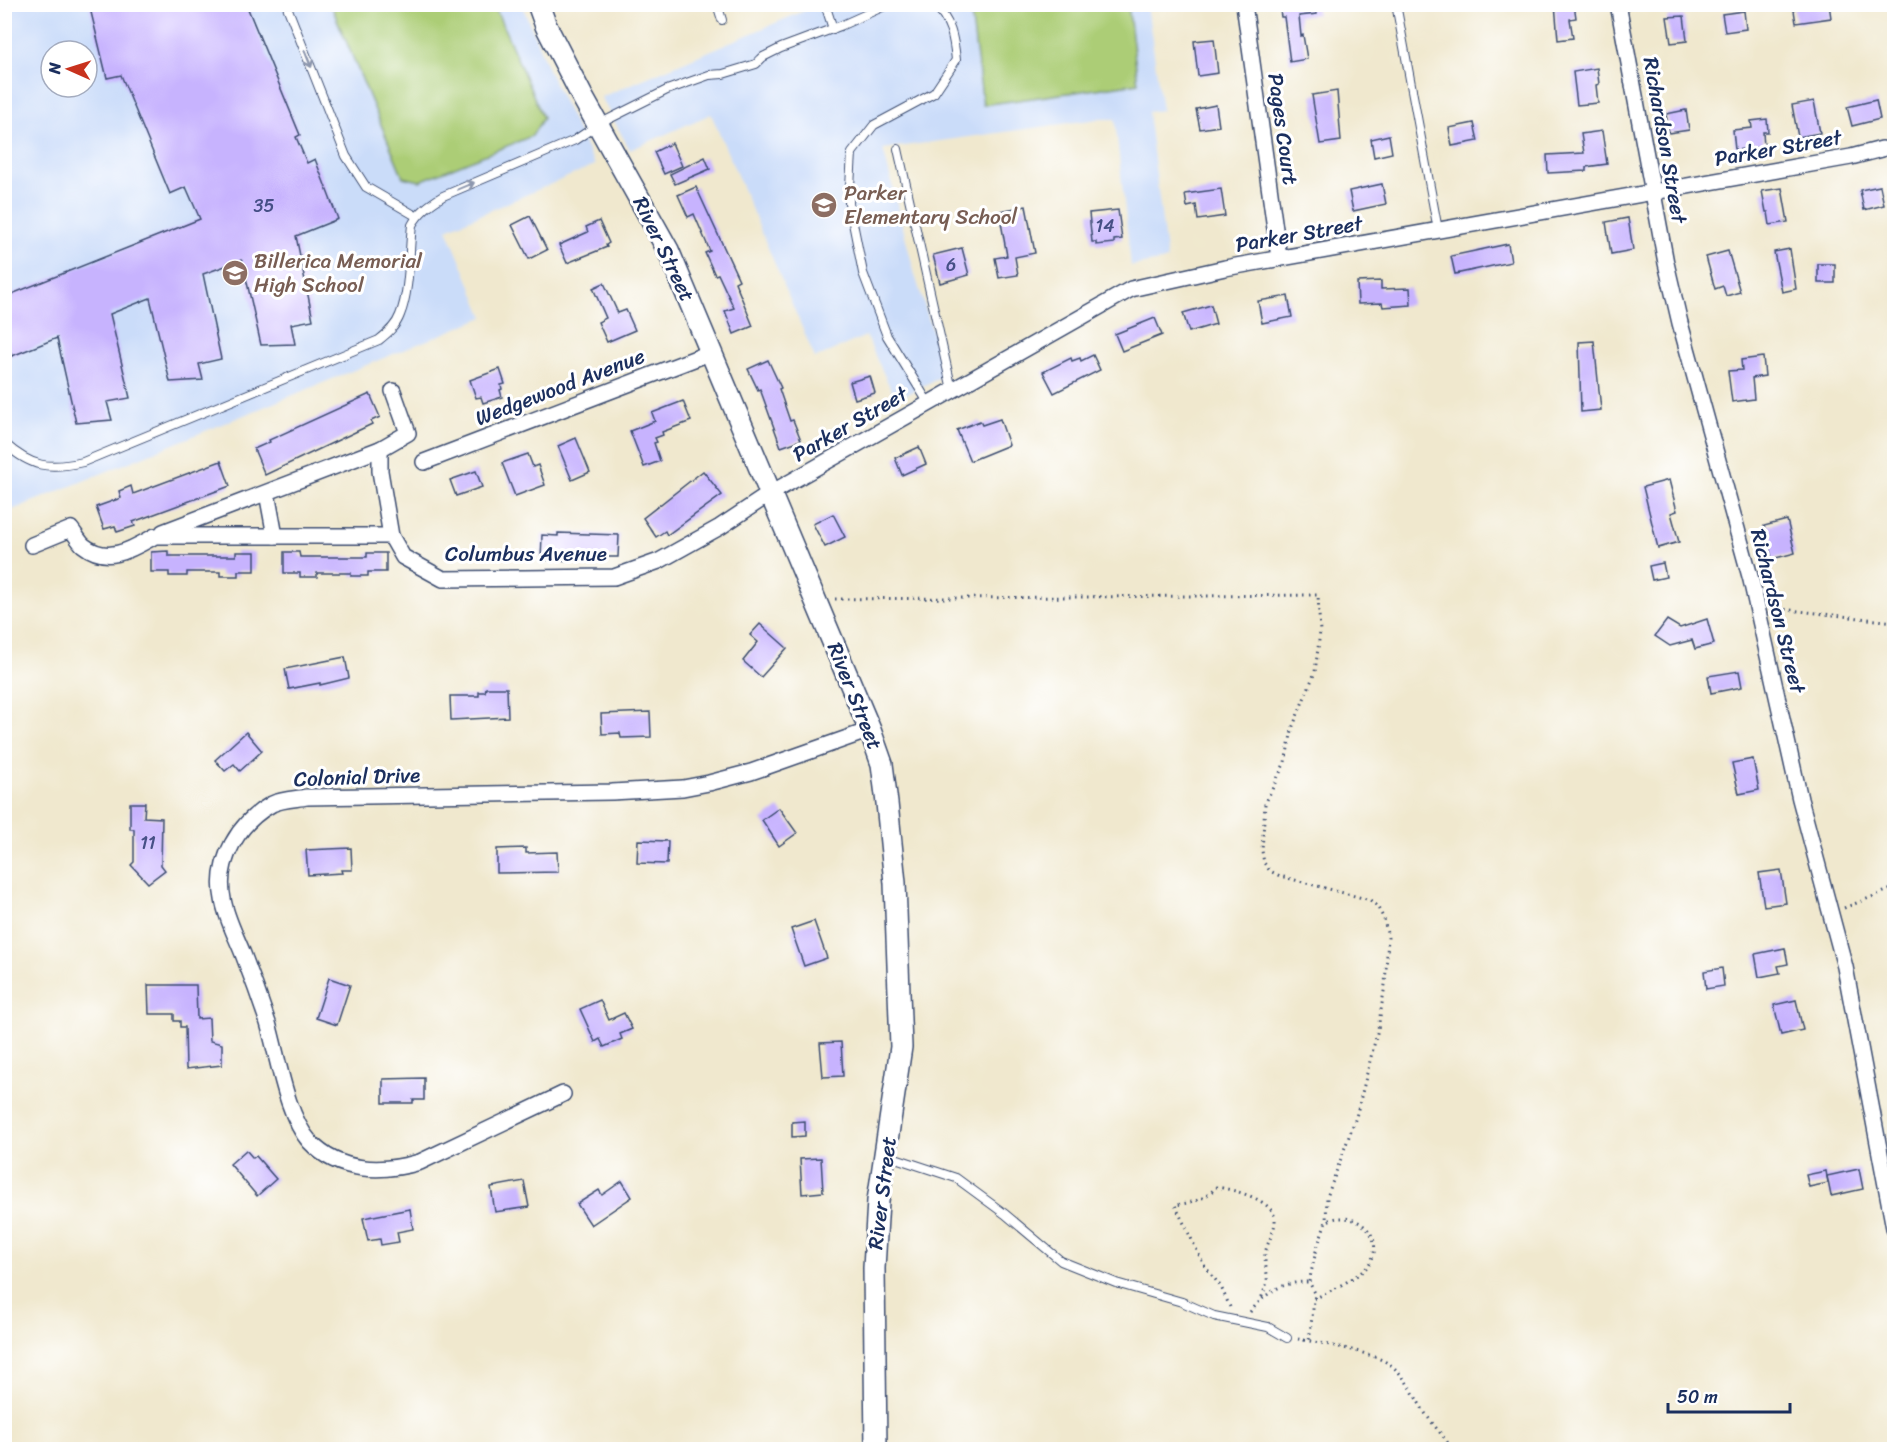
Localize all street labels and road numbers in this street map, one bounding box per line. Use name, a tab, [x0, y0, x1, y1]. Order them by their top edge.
street label: Richardson Street	[1632, 54, 1699, 228]
street label: Pages Court	[1256, 71, 1310, 187]
street label: Parker Street	[1712, 118, 1846, 178]
street label: River Street	[622, 190, 706, 308]
street label: Parker Street	[1233, 204, 1367, 264]
street label: Wedgewood Avenue	[469, 337, 651, 437]
street label: Parker Street	[785, 375, 916, 473]
street label: Richardson Street	[1739, 525, 1817, 699]
street label: Columbus Avenue	[445, 535, 607, 573]
street label: River Street	[816, 636, 894, 756]
street label: Colonial Drive	[293, 756, 421, 798]
street label: River Street	[856, 1134, 908, 1252]

